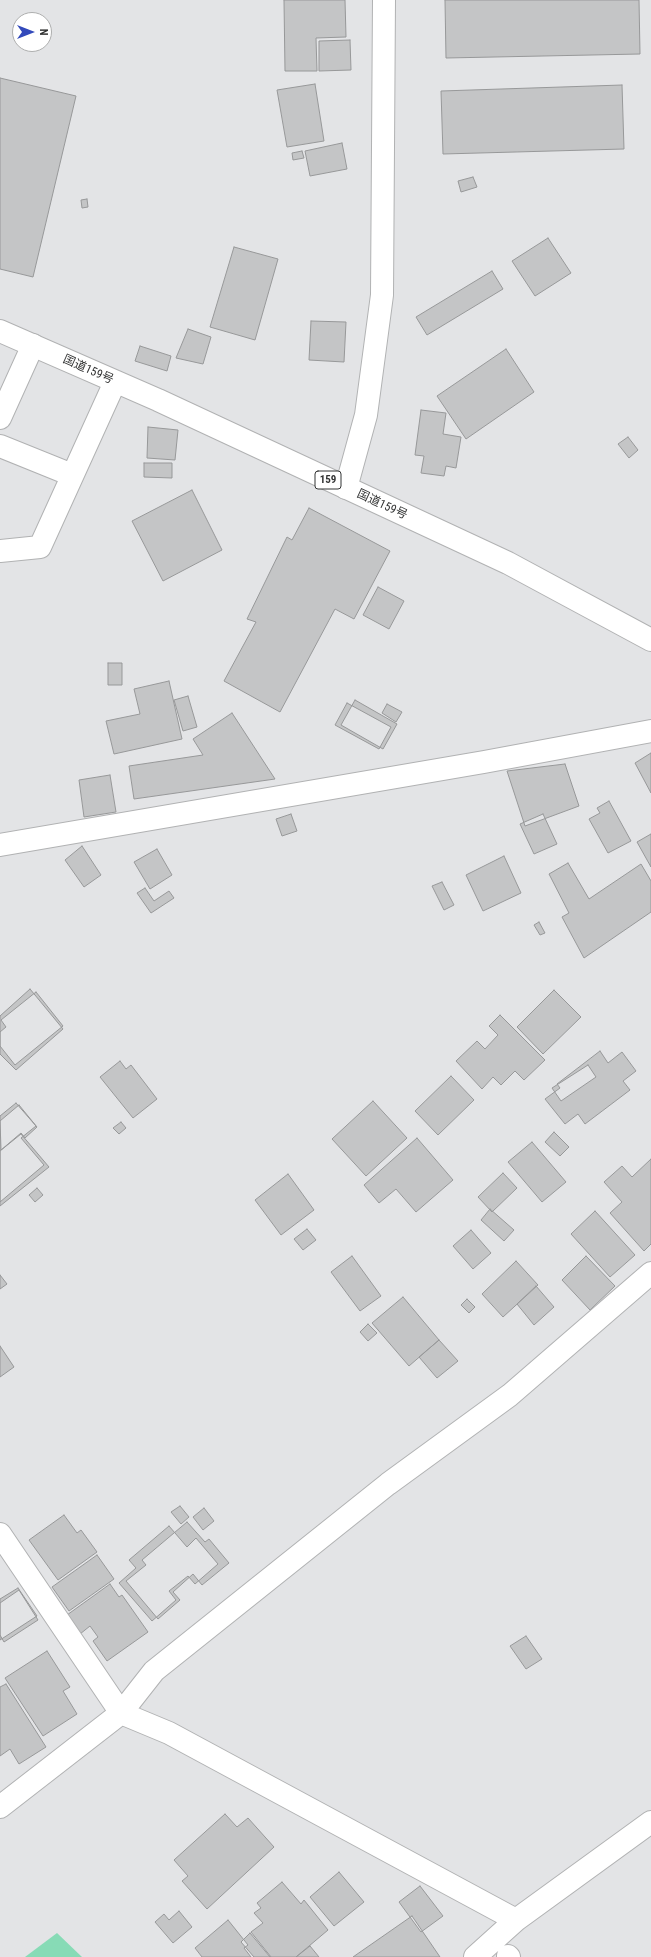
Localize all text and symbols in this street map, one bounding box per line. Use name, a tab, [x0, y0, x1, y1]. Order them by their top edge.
north arrow	[12, 12, 52, 52]
text: N	[37, 29, 50, 35]
street label: 国道159号	[61, 352, 115, 388]
road number: 159	[315, 471, 341, 489]
street label: 国道159号	[355, 487, 409, 523]

